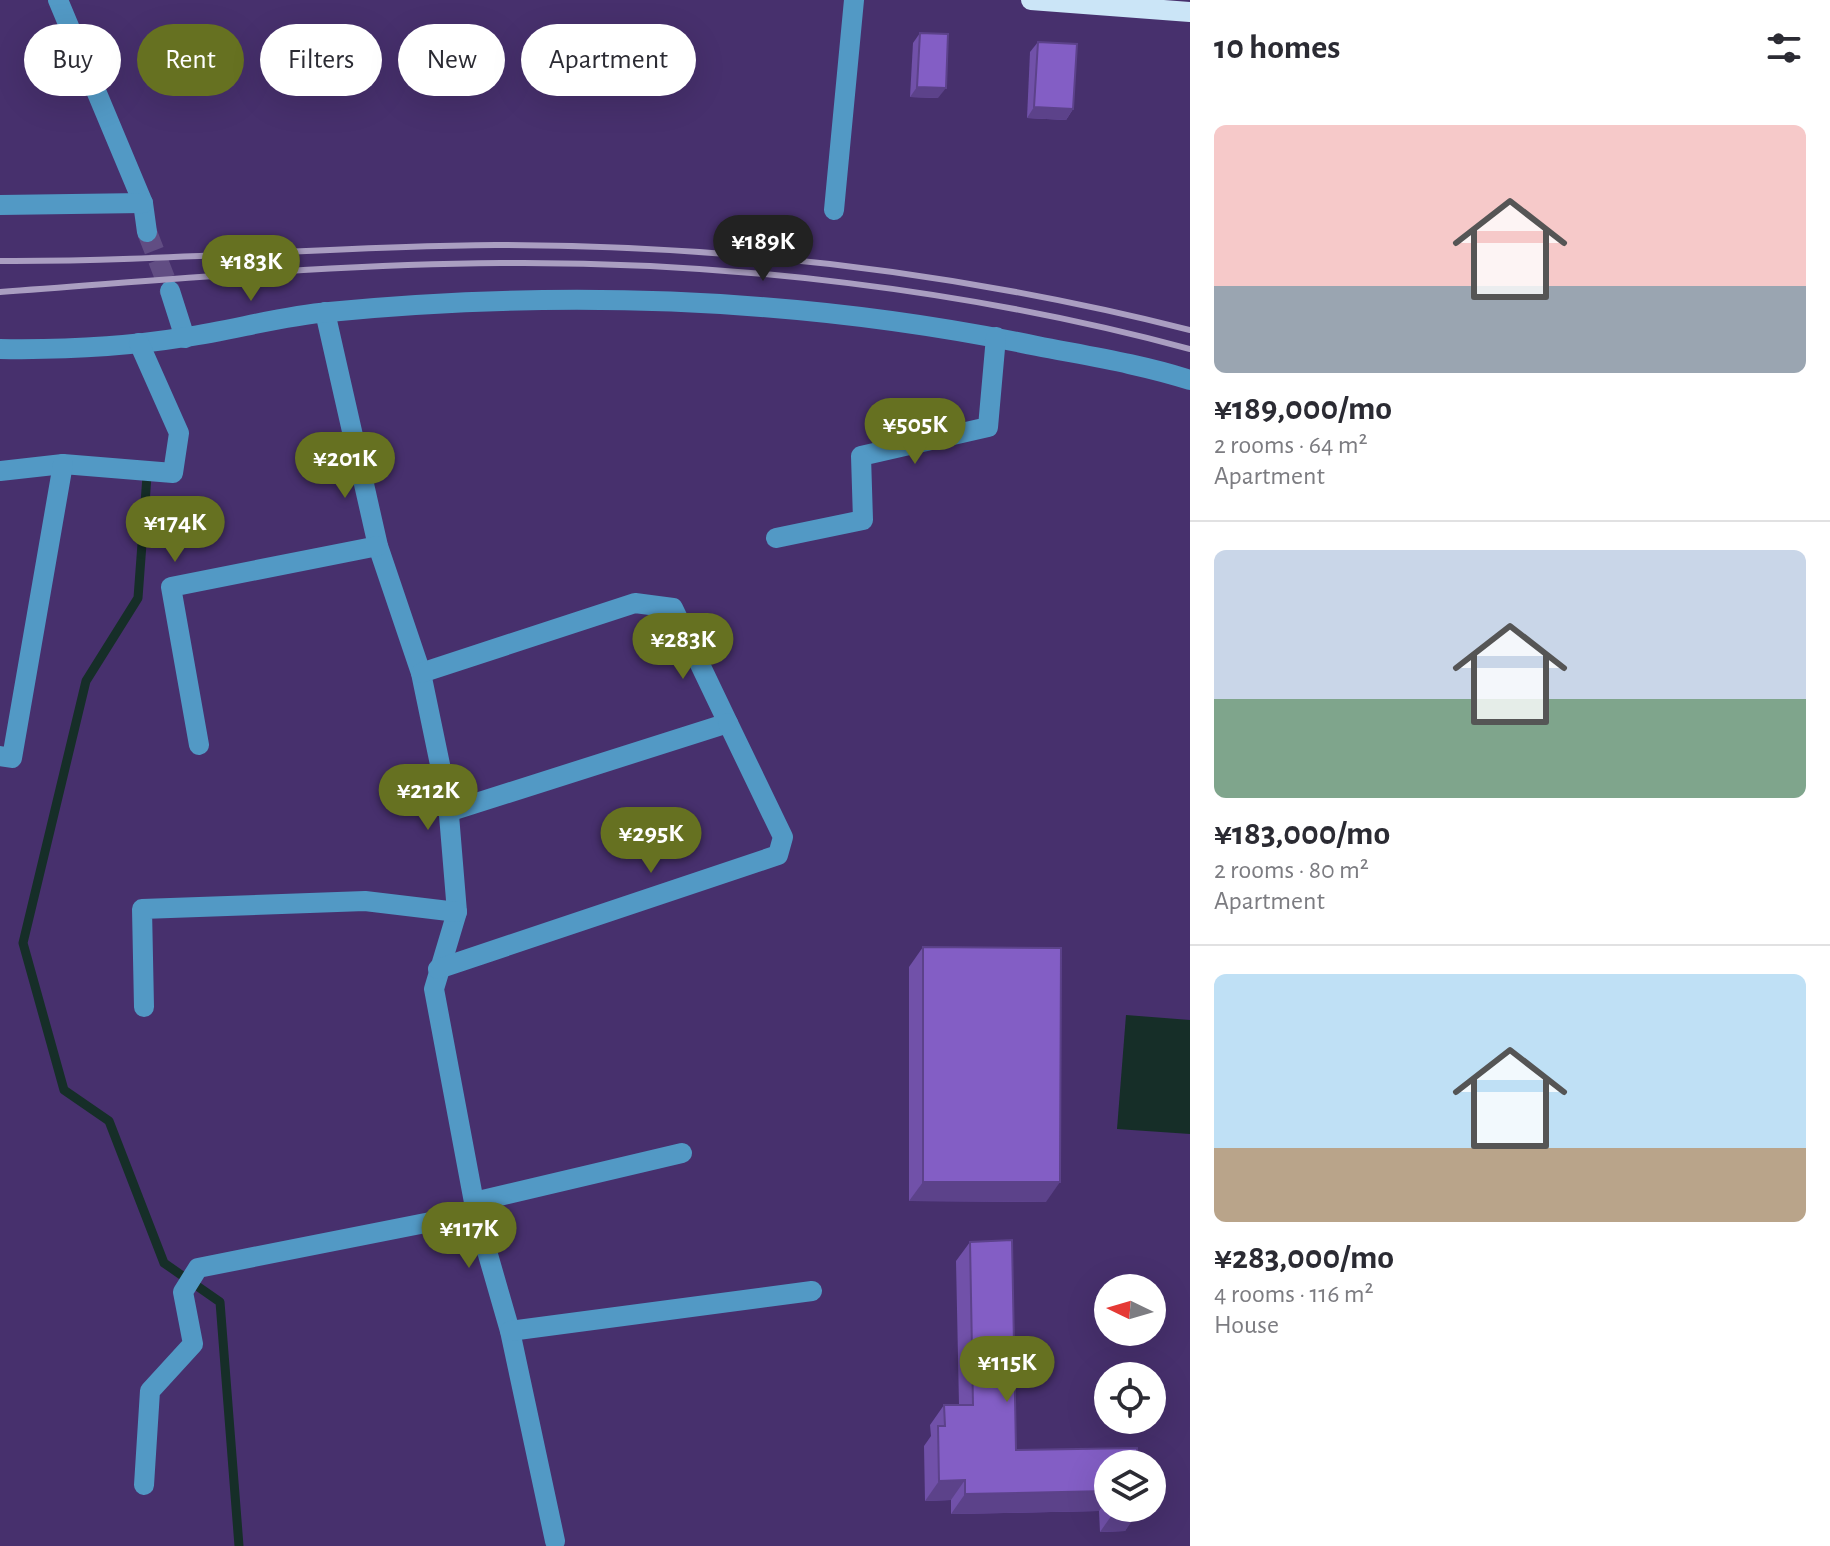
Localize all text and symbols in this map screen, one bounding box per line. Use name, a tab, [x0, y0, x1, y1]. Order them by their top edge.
chip: Buy	[24, 24, 121, 96]
chip: Rent	[137, 24, 244, 96]
chip: Filters	[260, 24, 382, 96]
chip: New	[398, 24, 505, 96]
chip: Apartment	[521, 24, 696, 96]
icon: filters	[1762, 26, 1806, 70]
text: 10 homes	[1214, 31, 1340, 65]
icon: home	[1438, 177, 1582, 321]
pin: ¥189K	[707, 215, 819, 283]
text: ¥189K	[731, 228, 795, 254]
pin: ¥183K	[195, 235, 307, 303]
text: ¥183K	[220, 248, 282, 274]
text: ¥189,000/mo	[1214, 392, 1392, 426]
pin: ¥505K	[859, 398, 971, 466]
text: ¥505K	[883, 411, 947, 437]
pin: ¥201K	[289, 432, 401, 500]
text: 2 rooms · 64 m²	[1214, 432, 1368, 458]
text: ¥201K	[313, 445, 377, 471]
text: Apartment	[1214, 463, 1325, 489]
pin: ¥174K	[119, 496, 231, 564]
text: ¥174K	[144, 509, 206, 535]
icon: home	[1438, 602, 1582, 746]
pin: ¥283K	[627, 613, 739, 681]
text: ¥283K	[650, 626, 716, 652]
pin: ¥212K	[372, 764, 484, 832]
text: ¥212K	[397, 777, 459, 803]
pin: ¥295K	[595, 807, 707, 875]
text: ¥183,000/mo	[1214, 817, 1390, 851]
text: ¥295K	[619, 820, 683, 846]
text: 2 rooms · 80 m²	[1214, 857, 1369, 883]
text: Apartment	[1214, 888, 1325, 914]
icon: home	[1438, 1026, 1582, 1170]
pin: ¥117K	[413, 1202, 525, 1270]
text: ¥117K	[440, 1215, 498, 1241]
text: ¥283,000/mo	[1214, 1241, 1394, 1275]
north arrow	[1094, 1274, 1166, 1346]
map controls	[1094, 1274, 1166, 1522]
text: 4 rooms · 116 m²	[1214, 1281, 1374, 1307]
text: House	[1214, 1312, 1279, 1338]
pin: ¥115K	[951, 1336, 1063, 1404]
text: ¥115K	[978, 1349, 1036, 1375]
button: locate	[1094, 1362, 1166, 1434]
button: layers	[1094, 1450, 1166, 1522]

